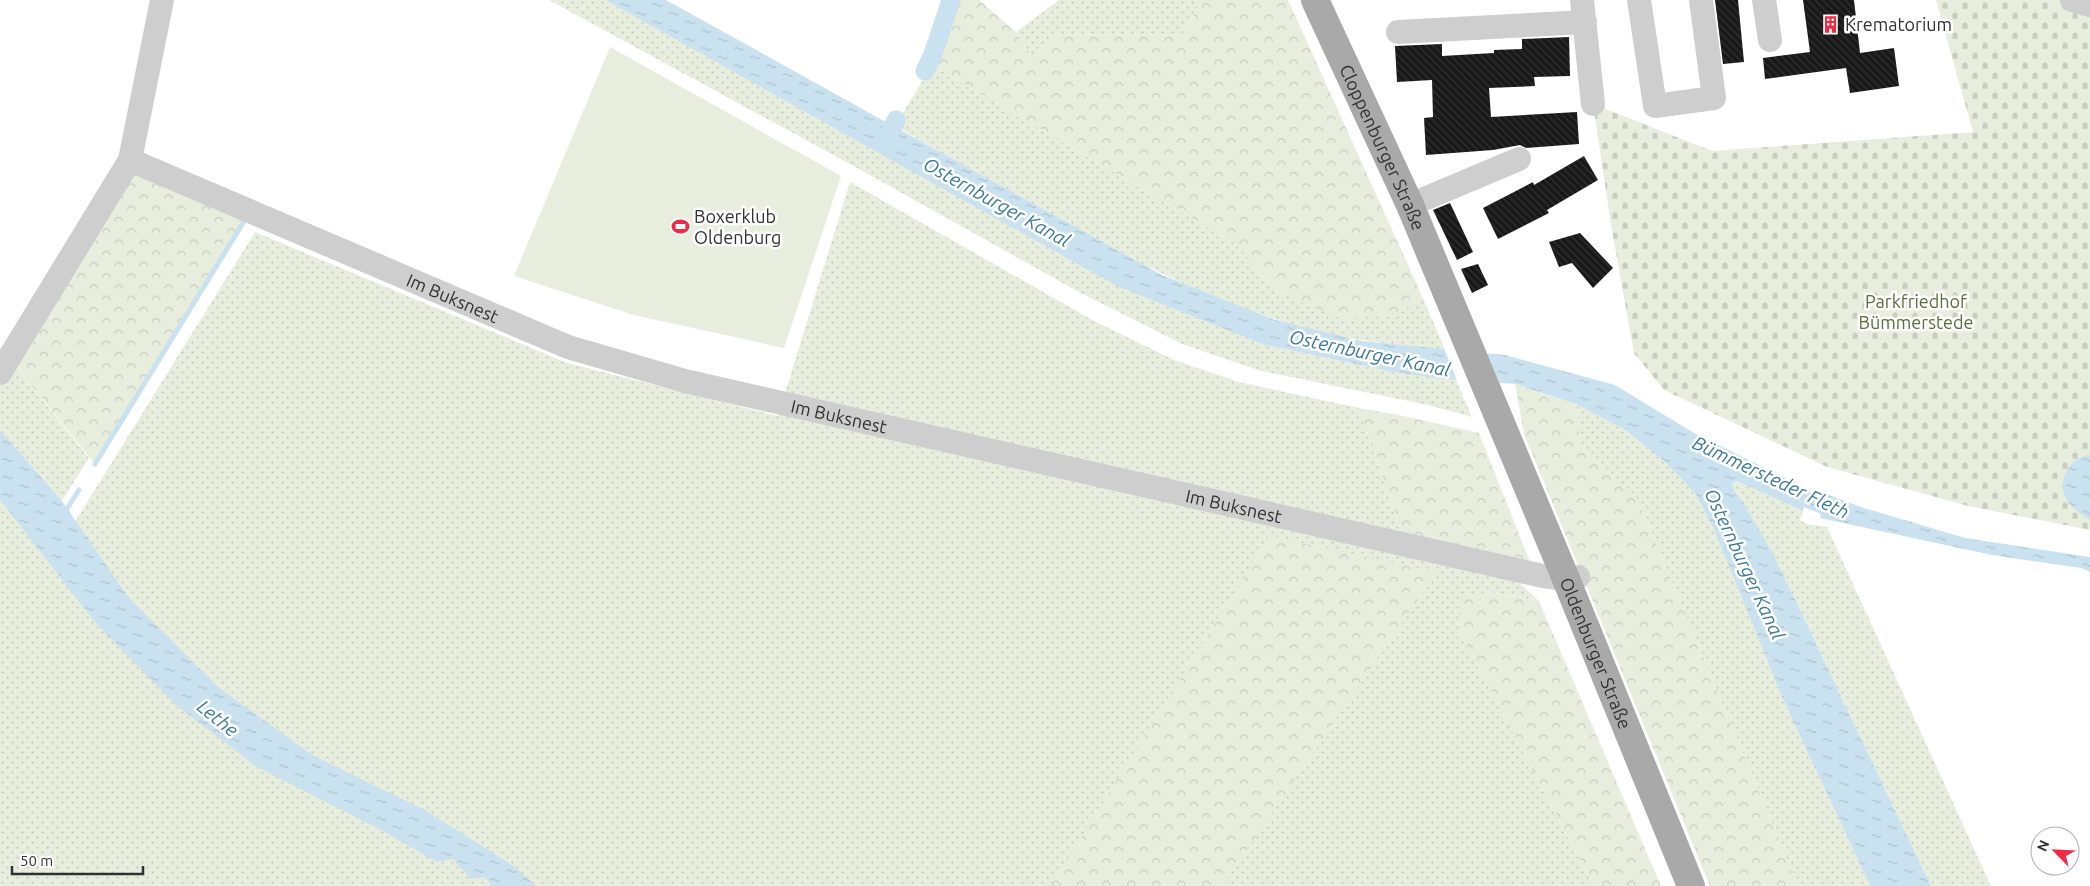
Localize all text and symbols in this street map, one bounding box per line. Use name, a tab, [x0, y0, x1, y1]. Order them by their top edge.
building icon: Krematorium	[1821, 14, 1841, 34]
place label: Krematorium	[1845, 14, 1952, 34]
street label: Cloppenburger Straße	[1336, 61, 1429, 233]
water label: Osternburger Kanal	[920, 153, 1075, 252]
place label: Boxerklub Oldenburg	[694, 206, 781, 247]
sports icon: Boxerklub Oldenburg	[670, 216, 690, 236]
street label: Im Buksnest	[404, 269, 502, 326]
park label: Parkfriedhof Bümmerstede	[1859, 291, 1973, 332]
water label: Osternburger Kanal	[1287, 325, 1453, 381]
street label: Im Buksnest	[789, 395, 889, 437]
water label: Bümmersteder Fleth	[1689, 431, 1853, 523]
street label: Im Buksnest	[1184, 485, 1284, 526]
water label: Osternburger Kanal	[1700, 485, 1790, 644]
street label: Oldenburger Straße	[1556, 574, 1636, 732]
water label: Lethe	[193, 695, 243, 741]
north arrow	[2030, 826, 2080, 876]
text: N	[2034, 838, 2053, 854]
scale bar	[12, 844, 144, 876]
text: 50 m	[20, 852, 53, 869]

